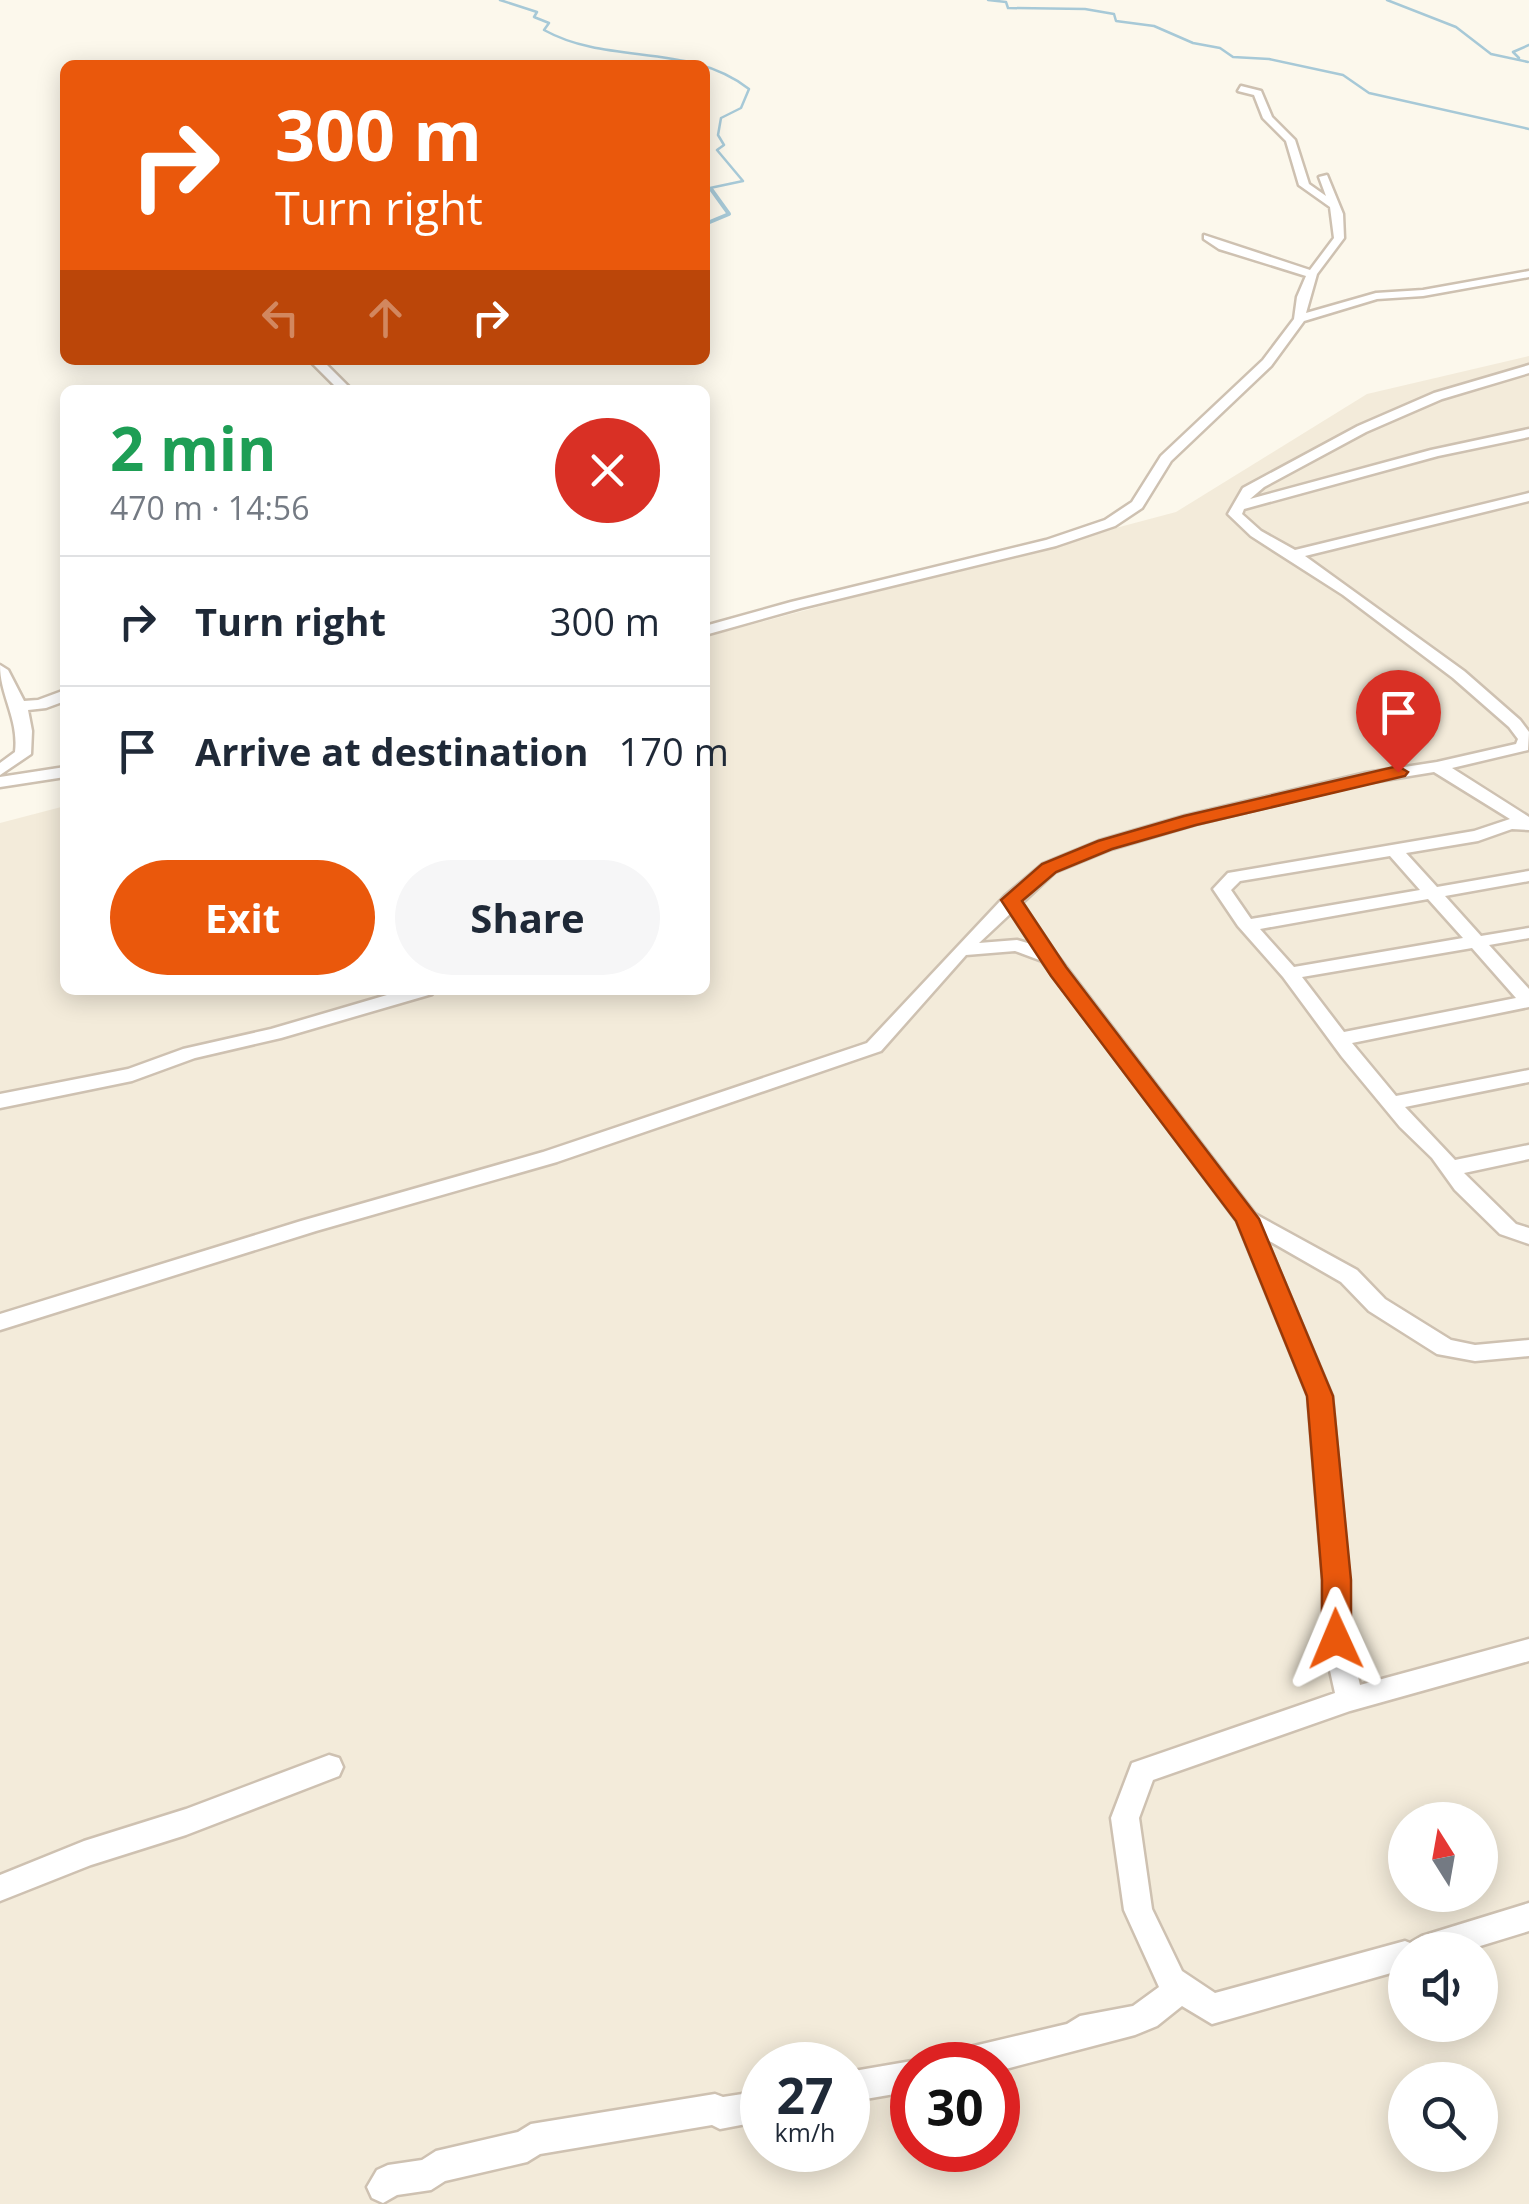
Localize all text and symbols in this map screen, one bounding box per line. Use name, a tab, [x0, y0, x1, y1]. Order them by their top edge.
text: 300 m	[275, 86, 482, 182]
icon: right	[110, 100, 240, 230]
text: Turn right	[275, 177, 483, 238]
icon: left	[253, 290, 308, 345]
icon: ahead	[358, 290, 413, 345]
icon: right	[463, 290, 518, 345]
text: 2 min	[110, 407, 277, 489]
button: close	[555, 418, 660, 523]
text: 470 m · 14:56	[110, 486, 309, 529]
icon: right	[110, 594, 165, 649]
text: Turn right	[195, 595, 386, 647]
text: 300 m	[550, 595, 660, 647]
pin	[1356, 670, 1441, 773]
icon: arrive	[1371, 685, 1426, 740]
icon: arrive	[110, 724, 165, 779]
text: Arrive at destination	[195, 725, 589, 777]
text: 170 m	[619, 725, 729, 777]
button: Exit	[110, 860, 375, 975]
button: Share	[395, 860, 660, 975]
position arrow	[1284, 1587, 1388, 1691]
north arrow	[1388, 1802, 1498, 1912]
map controls	[1388, 1802, 1498, 2172]
button: sound	[1388, 1932, 1498, 2042]
speed limit sign: 30	[890, 2042, 1020, 2172]
text: 27	[776, 2061, 834, 2129]
button: search	[1388, 2062, 1498, 2172]
text: km/h	[775, 2115, 835, 2149]

